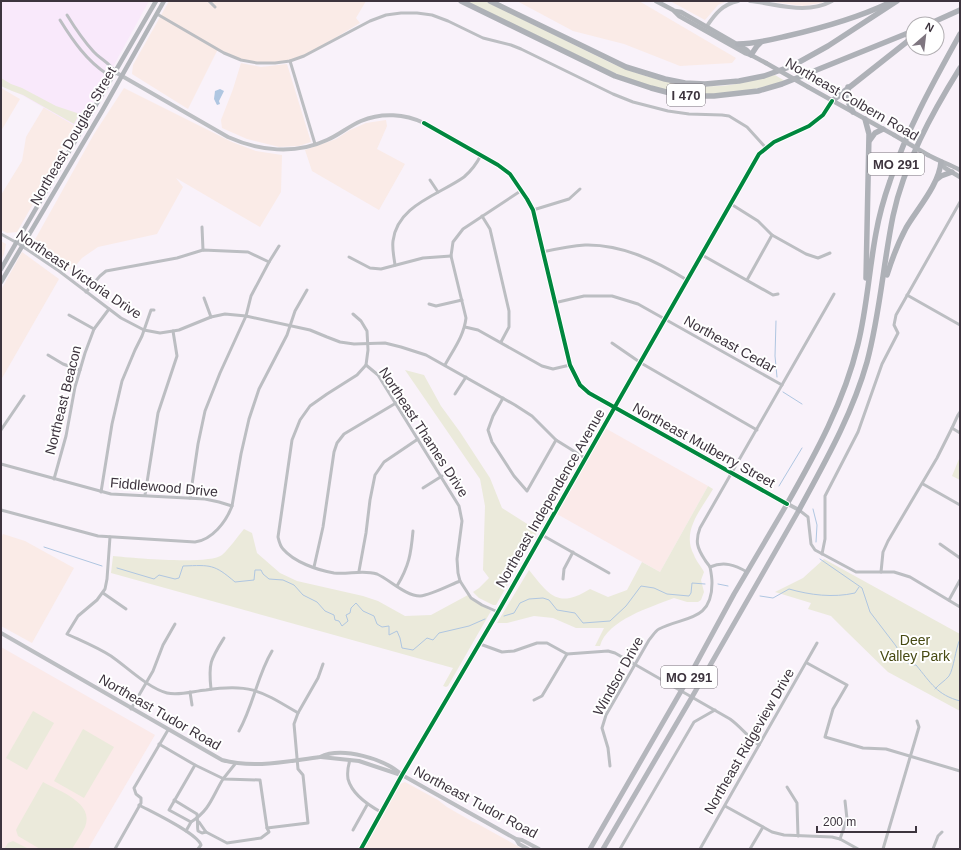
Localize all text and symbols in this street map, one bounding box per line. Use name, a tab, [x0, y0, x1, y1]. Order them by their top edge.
north arrow	[905, 16, 945, 56]
text: N	[923, 20, 936, 34]
street label: Northeast Colbern Road	[783, 54, 921, 144]
street label: Northeast Douglas Street	[27, 64, 119, 208]
road number: I 470	[667, 84, 705, 106]
road number: MO 291	[868, 153, 924, 175]
street label: Northeast Victoria Drive	[13, 226, 145, 322]
street label: Northeast Cedar	[681, 312, 779, 376]
street label: Northeast Beacon	[42, 344, 84, 456]
street label: Northeast Thames Drive	[376, 364, 472, 500]
street label: Northeast Mulberry Street	[630, 399, 778, 491]
street label: Northeast Independence Avenue	[492, 406, 608, 590]
street label: Fiddlewood Drive	[109, 474, 219, 500]
park label: Deer Valley Park	[880, 632, 951, 664]
street label: Windsor Drive	[590, 633, 646, 718]
street label: Northeast Ridgeview Drive	[701, 665, 797, 817]
road number: MO 291	[661, 666, 717, 688]
street label: Northeast Tudor Road	[96, 671, 224, 753]
street label: Northeast Tudor Road	[411, 763, 541, 841]
scale bar	[817, 808, 916, 834]
text: 200 m	[823, 815, 856, 829]

